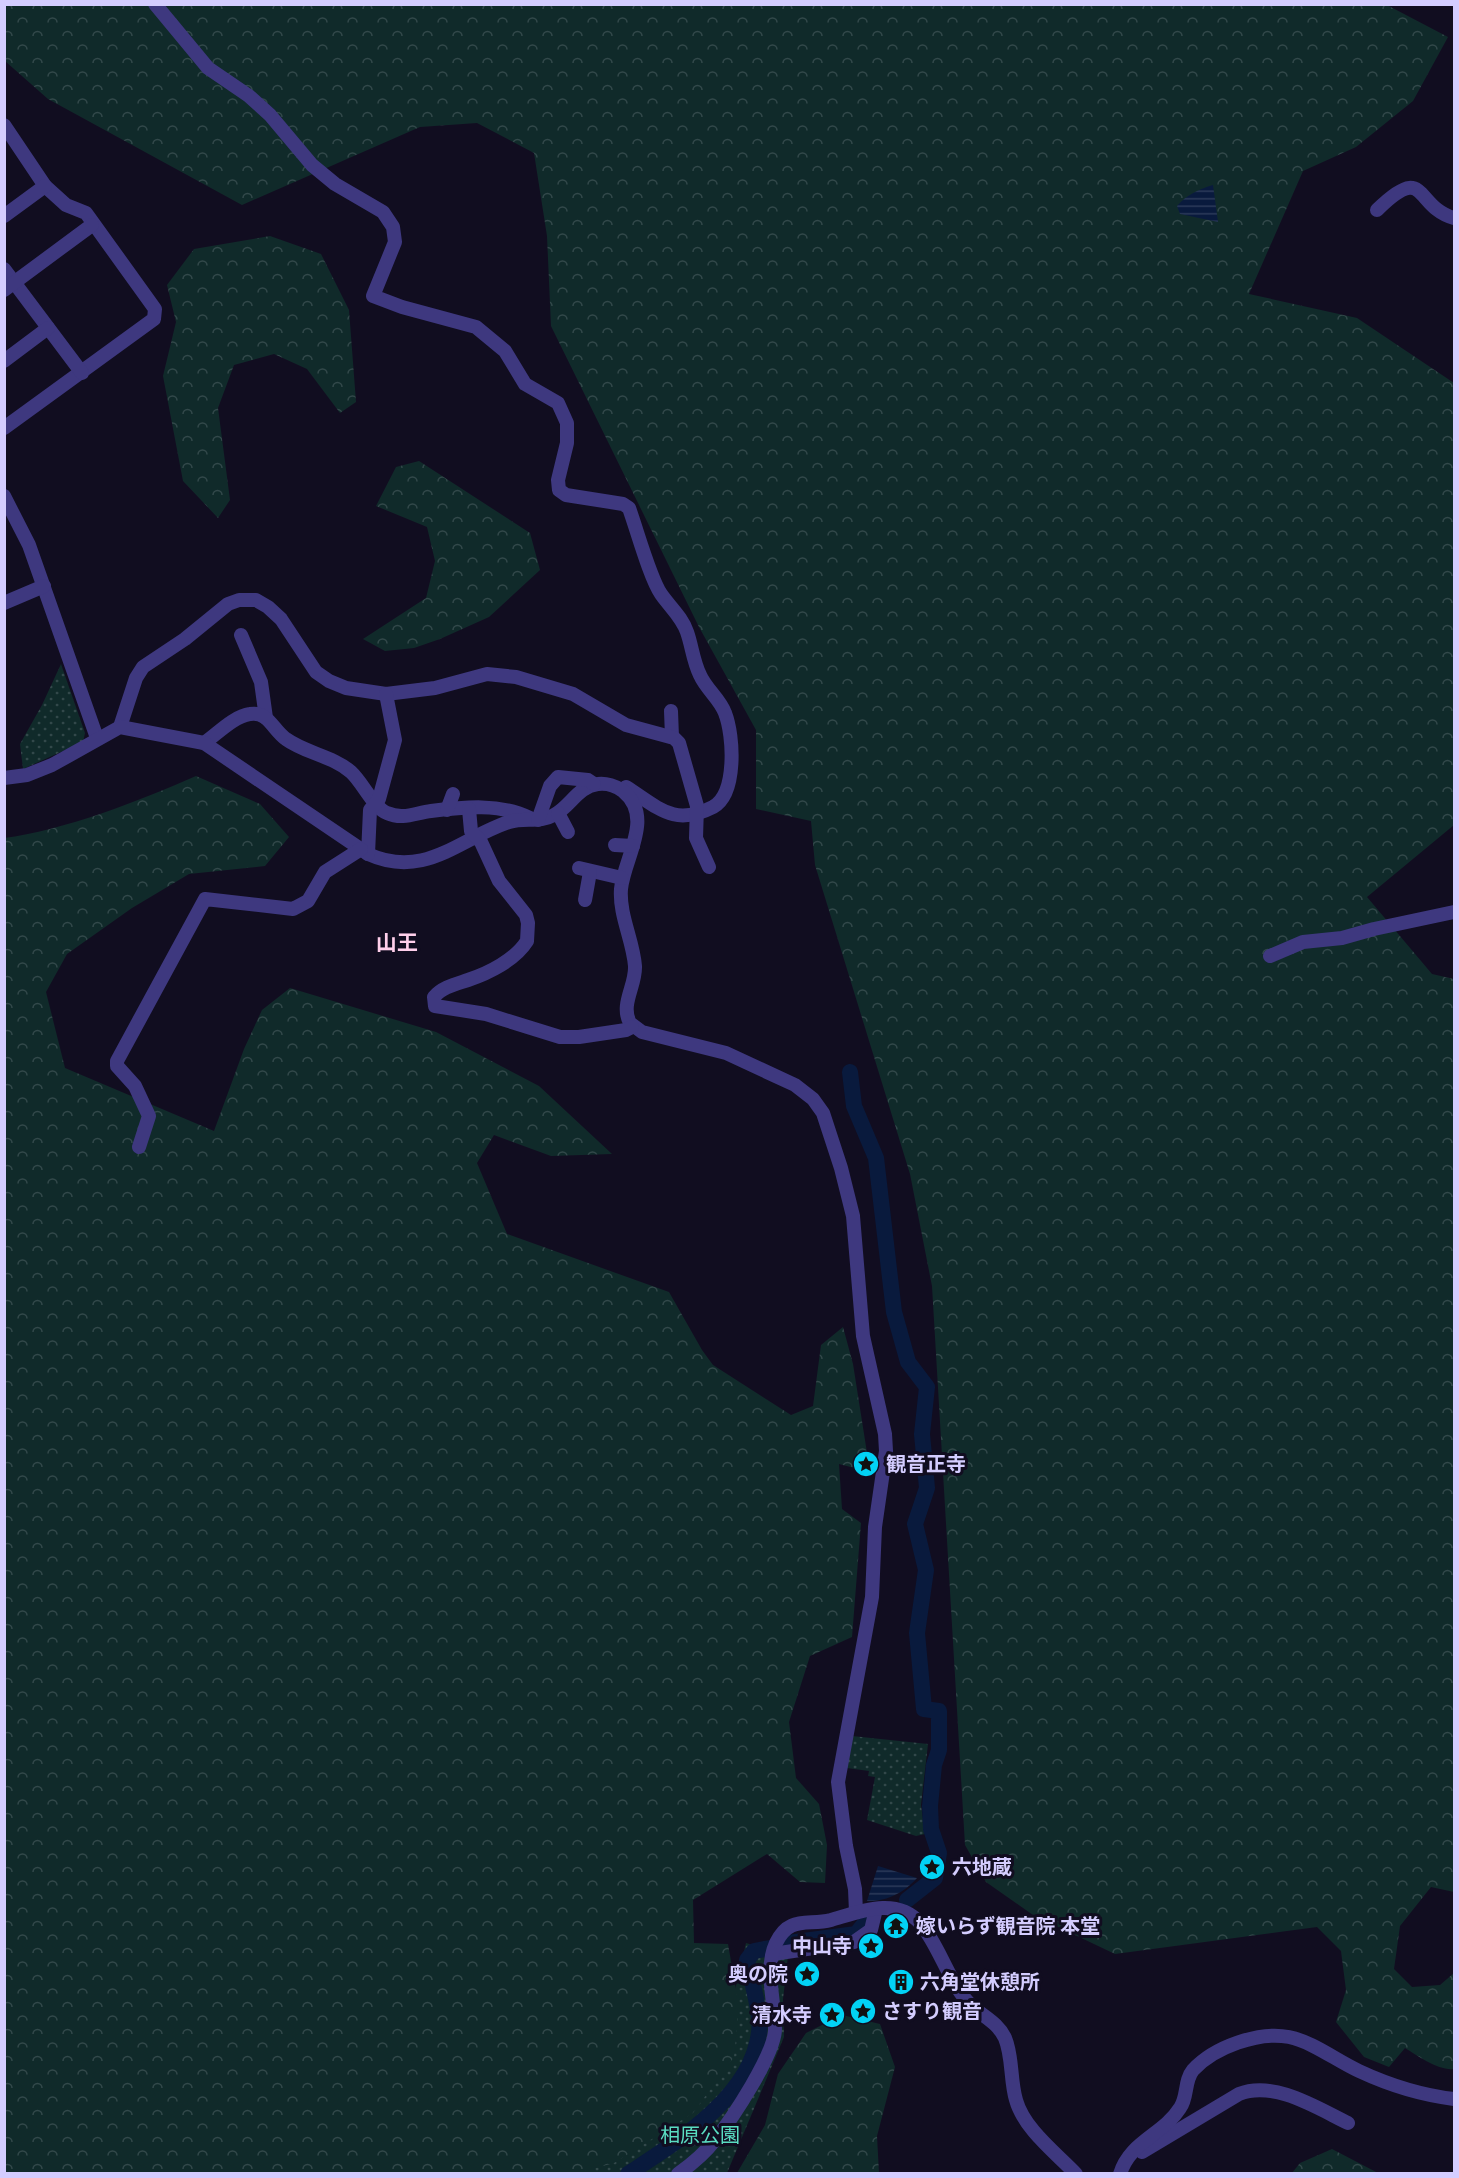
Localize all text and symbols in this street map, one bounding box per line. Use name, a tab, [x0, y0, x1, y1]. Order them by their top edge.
district label: 山王	[376, 930, 418, 955]
place icon: 観音正寺	[851, 1449, 881, 1479]
place label: 観音正寺	[886, 1452, 966, 1476]
place icon: 六地蔵	[917, 1852, 947, 1882]
place label: 六地蔵	[952, 1855, 1012, 1879]
temple icon: 嫁いらず観音院 本堂	[881, 1911, 911, 1941]
place label: 嫁いらず観音院 本堂	[916, 1914, 1100, 1938]
place icon: 中山寺	[856, 1931, 886, 1961]
place label: 中山寺	[792, 1934, 852, 1958]
place icon: 奥の院	[792, 1959, 822, 1989]
place label: 奥の院	[728, 1962, 788, 1986]
building icon: 六角堂休憩所	[886, 1967, 916, 1997]
place label: 六角堂休憩所	[920, 1970, 1040, 1994]
place icon: さすり観音	[848, 1996, 878, 2026]
place label: さすり観音	[882, 1999, 982, 2023]
place icon: 清水寺	[817, 2000, 847, 2030]
place label: 清水寺	[752, 2003, 812, 2027]
park label: 相原公園	[660, 2123, 740, 2147]

